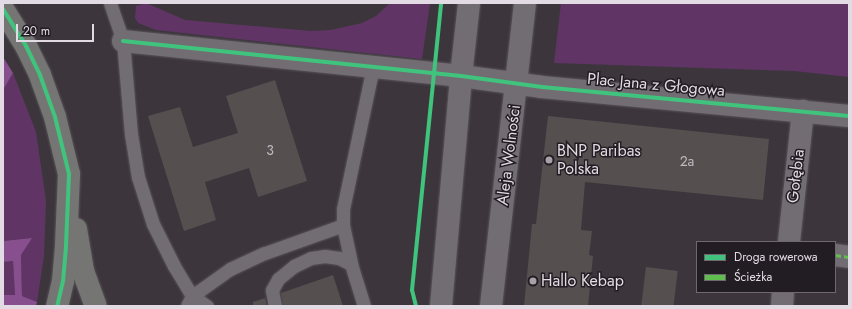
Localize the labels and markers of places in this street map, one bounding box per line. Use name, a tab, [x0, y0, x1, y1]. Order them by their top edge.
place label: BNP Paribas Polska	[557, 141, 641, 179]
marker: BNP Paribas Polska	[544, 155, 554, 165]
place label: Hallo Kebap	[541, 271, 624, 291]
marker: Hallo Kebap	[528, 276, 538, 286]

